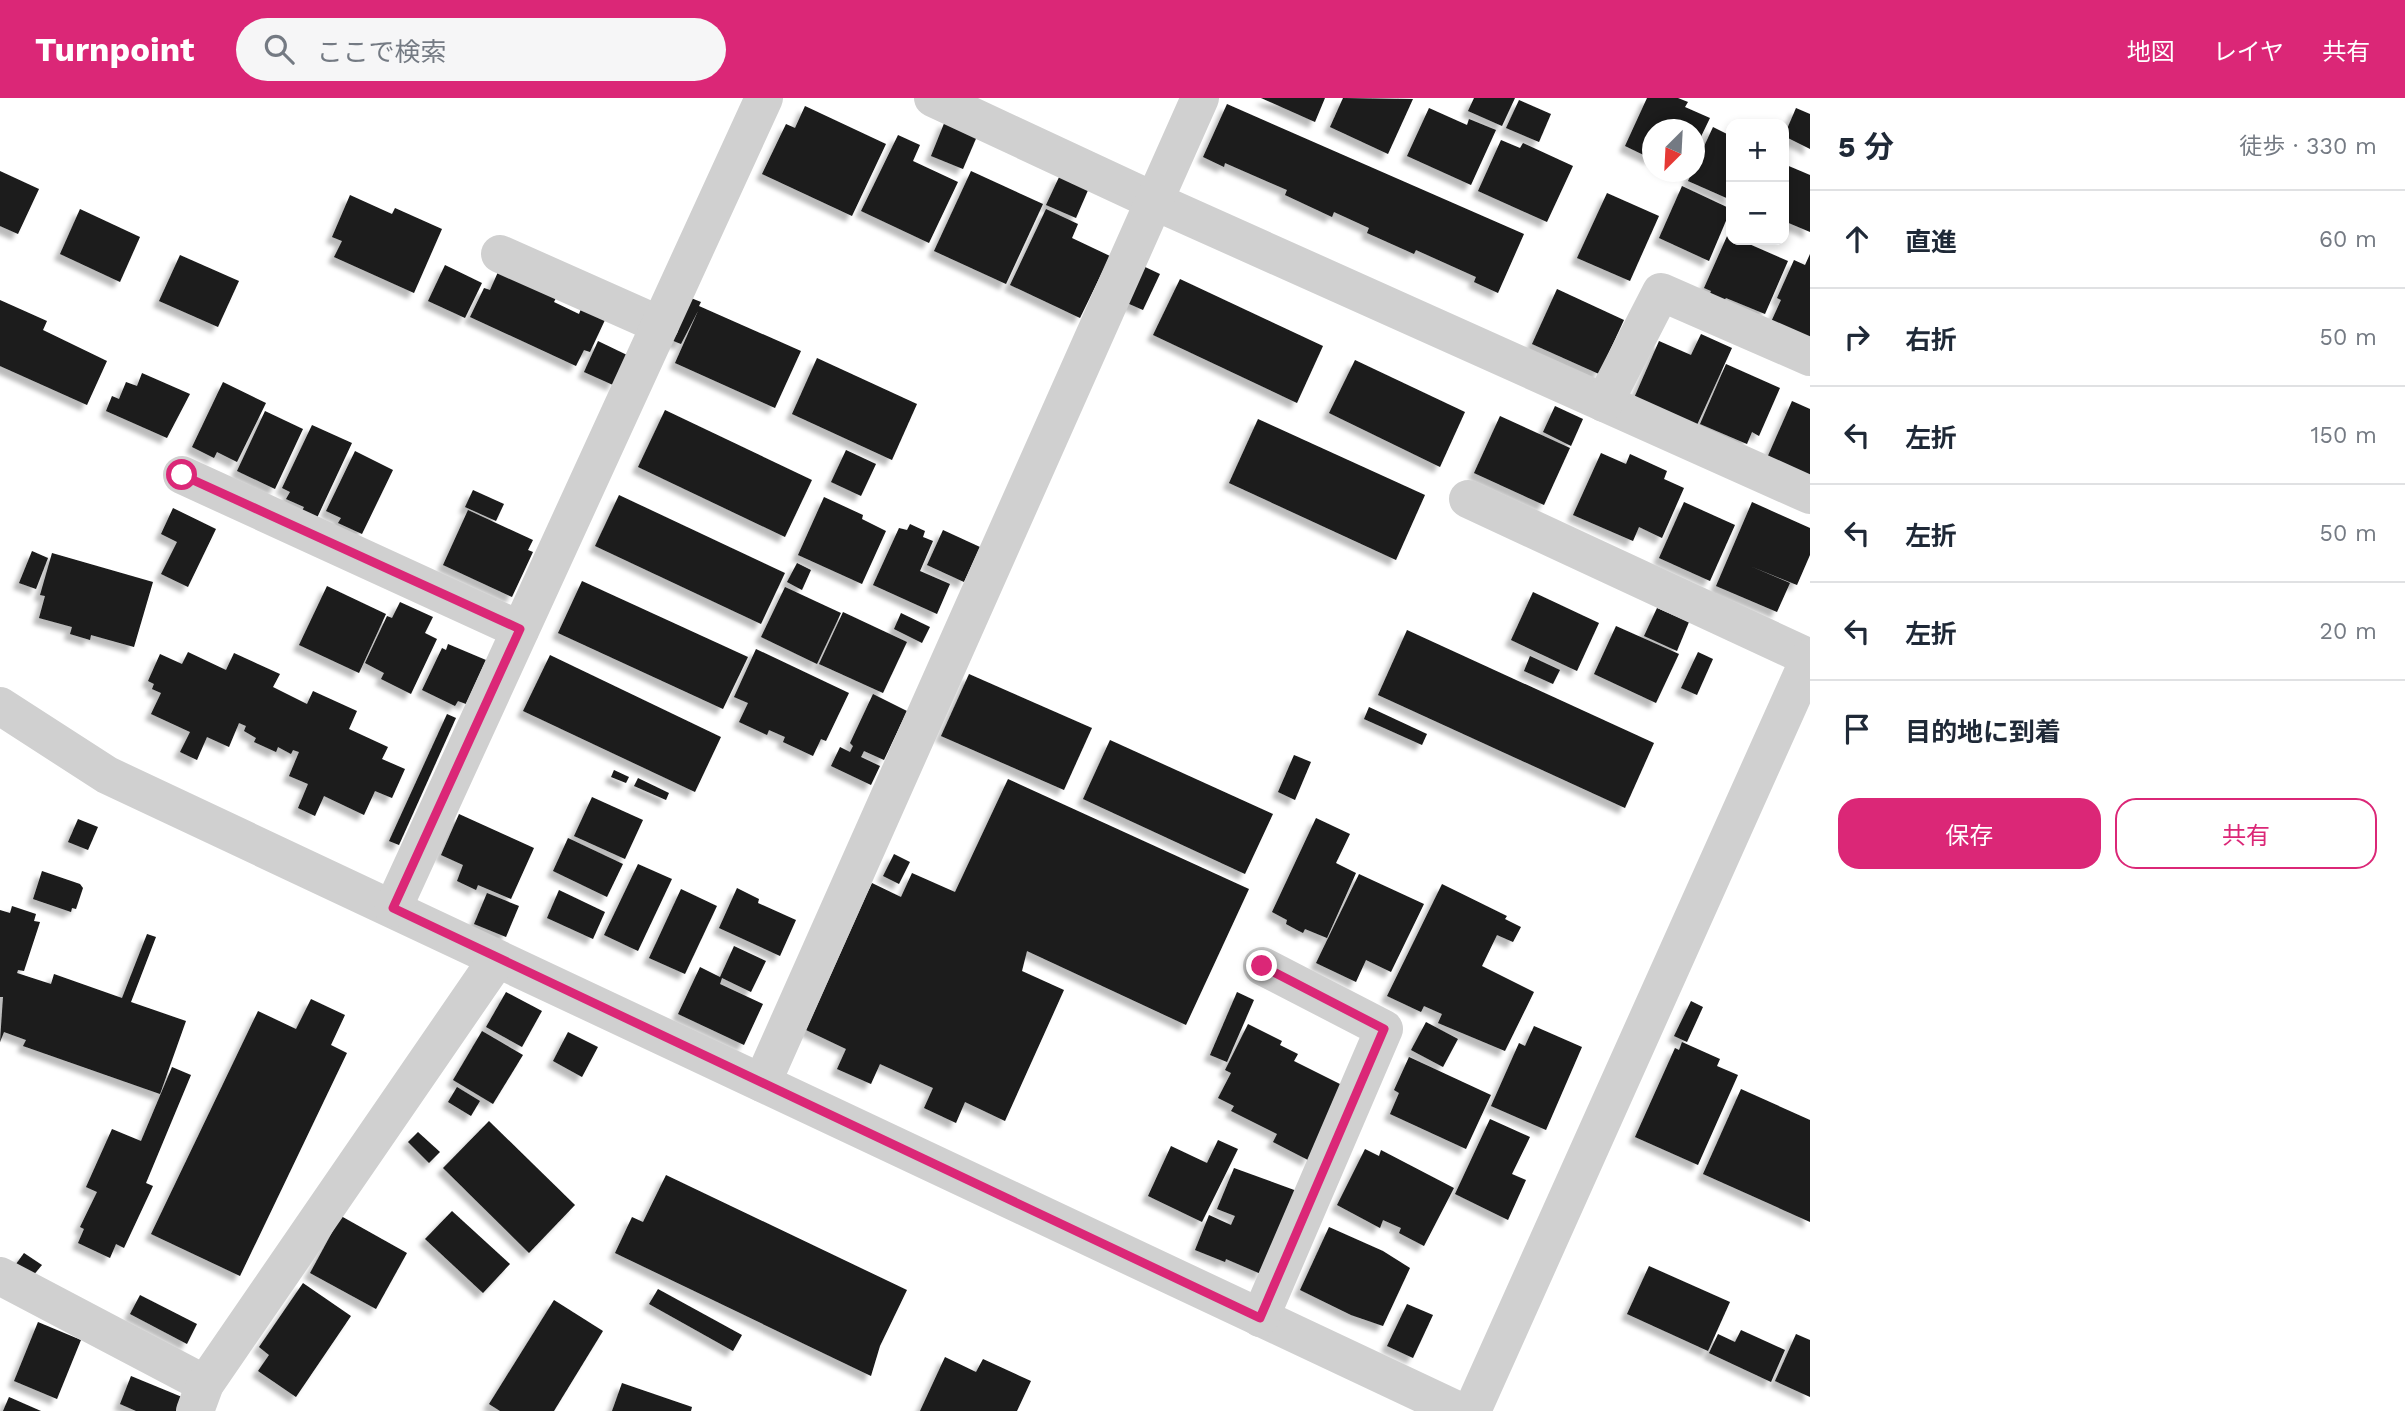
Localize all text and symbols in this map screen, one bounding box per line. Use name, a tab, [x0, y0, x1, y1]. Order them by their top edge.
search box	[236, 18, 726, 81]
text: Turnpoint	[35, 30, 194, 69]
icon: search	[260, 30, 298, 68]
text: ここで検索	[316, 37, 446, 67]
text: 地図	[2127, 38, 2175, 66]
text: レイヤ	[2213, 38, 2284, 66]
text: 共有	[2322, 38, 2370, 66]
north arrow	[1642, 119, 1705, 182]
map controls	[1726, 119, 1789, 245]
button: +	[1726, 119, 1789, 182]
text: 5 分	[1838, 129, 1894, 164]
text: 徒歩 · 330 m	[2239, 133, 2377, 160]
button: −	[1726, 182, 1789, 245]
icon: ahead	[1838, 220, 1876, 258]
text: 60 m	[2319, 226, 2377, 253]
text: 直進	[1905, 227, 1957, 257]
icon: right	[1838, 318, 1876, 356]
text: 50 m	[2320, 324, 2377, 351]
text: 右折	[1905, 325, 1957, 355]
icon: left	[1838, 416, 1876, 454]
text: 150 m	[2311, 422, 2377, 449]
text: 左折	[1905, 423, 1957, 453]
route start	[166, 459, 197, 490]
icon: left	[1838, 514, 1876, 552]
text: 50 m	[2320, 520, 2377, 547]
text: 左折	[1905, 521, 1957, 551]
icon: left	[1838, 612, 1876, 650]
text: 20 m	[2320, 618, 2377, 645]
text: 左折	[1905, 619, 1957, 649]
icon: arrive	[1838, 710, 1876, 748]
text: 目的地に到着	[1905, 717, 2061, 747]
button: 保存	[1838, 798, 2101, 869]
button: 共有	[2115, 798, 2377, 869]
route end	[1246, 950, 1277, 981]

